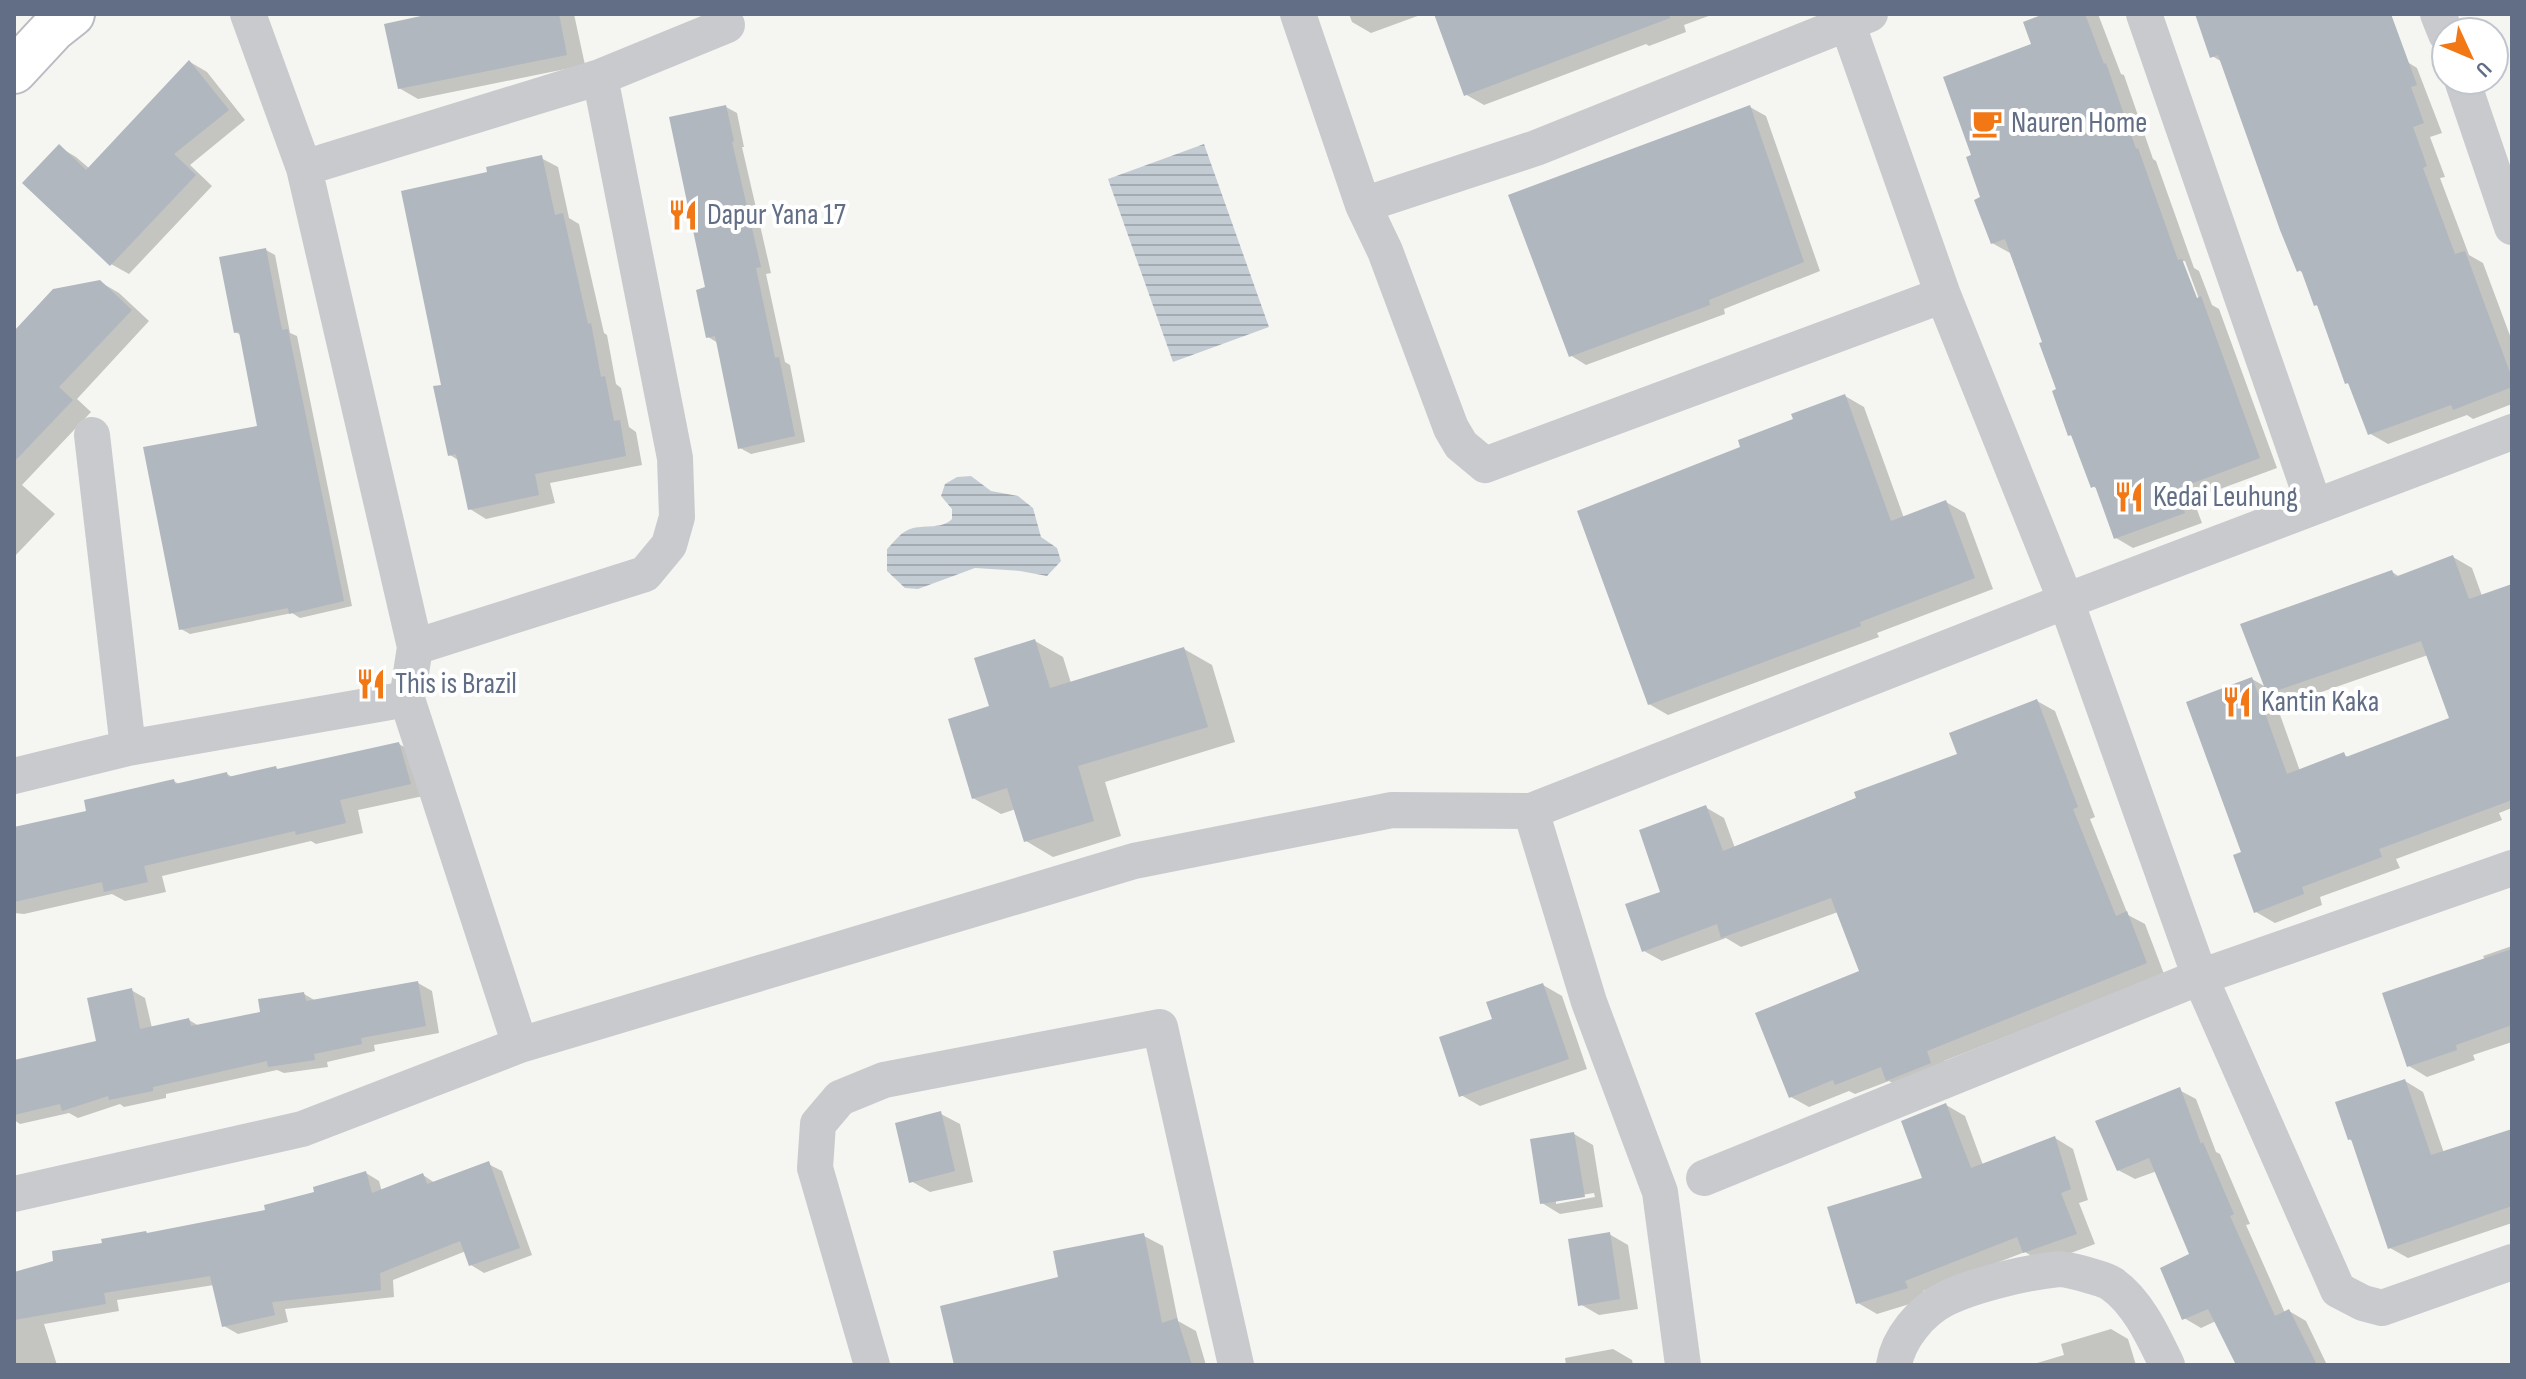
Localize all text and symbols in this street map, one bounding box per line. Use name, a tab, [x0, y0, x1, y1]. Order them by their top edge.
north arrow	[2430, 16, 2510, 96]
text: U	[2470, 55, 2497, 82]
place label: Nauren Home	[2011, 105, 2147, 141]
cafe icon: Nauren Home	[1970, 106, 2004, 140]
place label: Dapur Yana 17	[707, 197, 846, 233]
restaurant icon: Dapur Yana 17	[666, 198, 700, 232]
place label: Kedai Leuhung	[2153, 479, 2298, 515]
restaurant icon: Kedai Leuhung	[2112, 480, 2146, 514]
place label: This is Brazil	[395, 666, 517, 702]
restaurant icon: This is Brazil	[354, 667, 388, 701]
place label: Kantin Kaka	[2261, 684, 2379, 720]
restaurant icon: Kantin Kaka	[2220, 685, 2254, 719]

